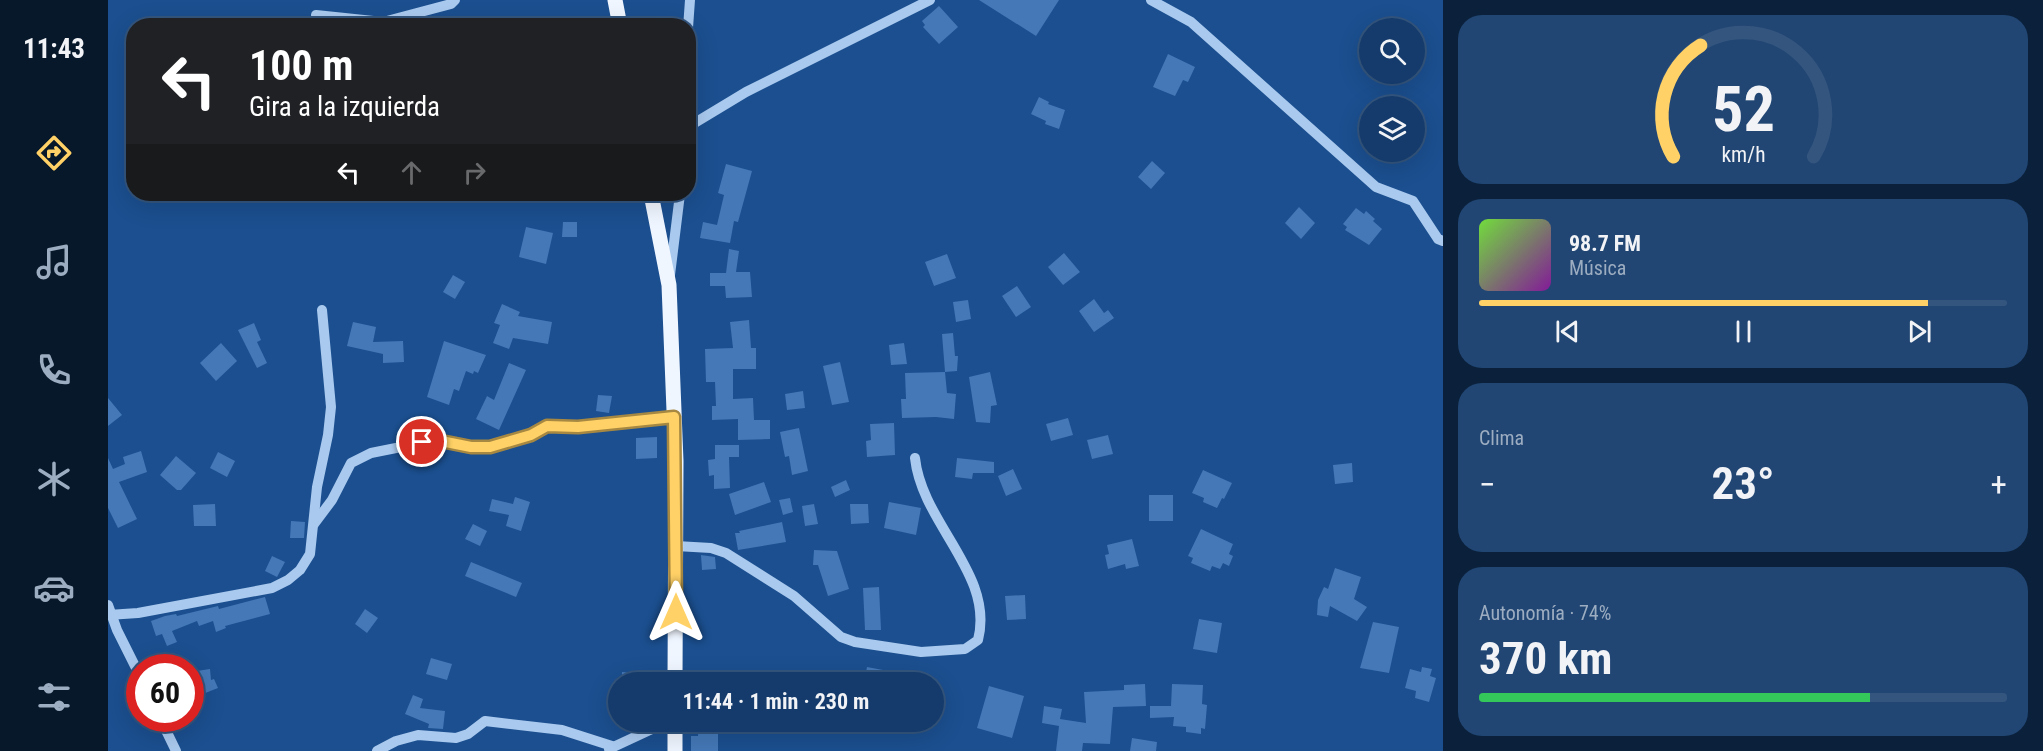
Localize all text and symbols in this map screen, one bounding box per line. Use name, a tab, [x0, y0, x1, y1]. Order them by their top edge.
map controls	[1359, 18, 1425, 162]
button: search	[1359, 18, 1425, 84]
text: 11:43	[23, 33, 85, 65]
text: 100 m	[249, 41, 354, 90]
icon: left	[150, 42, 228, 120]
text: 52	[1711, 73, 1775, 146]
text: Gira a la izquierda	[249, 91, 440, 123]
button: layers	[1359, 96, 1425, 162]
icon: directions	[33, 132, 75, 174]
text: km/h	[1721, 142, 1765, 167]
icon: left	[332, 156, 365, 189]
icon: ahead	[395, 156, 428, 189]
icon: right	[458, 156, 491, 189]
text: 98.7 FM	[1569, 231, 1641, 256]
icon: music	[33, 241, 75, 283]
text: Música	[1569, 256, 1626, 280]
icon: previous	[1551, 315, 1584, 348]
icon: pause	[1727, 315, 1760, 348]
icon: next	[1903, 315, 1936, 348]
icon: phone	[33, 349, 75, 391]
pin	[396, 416, 447, 467]
icon: arrive	[405, 425, 438, 458]
text: Clima	[1479, 426, 1524, 450]
text: 23°	[1712, 457, 1775, 510]
icon: climate	[33, 458, 75, 500]
text: −	[1479, 465, 1496, 504]
text: +	[1991, 465, 2007, 504]
icon: car	[33, 567, 75, 609]
position arrow	[644, 580, 708, 644]
text: Autonomía · 74%	[1479, 601, 1611, 625]
text: 370 km	[1479, 632, 1612, 685]
speed limit sign: 60	[126, 654, 204, 732]
icon: filters	[33, 676, 75, 718]
text: 11:44 · 1 min · 230 m	[683, 689, 869, 714]

